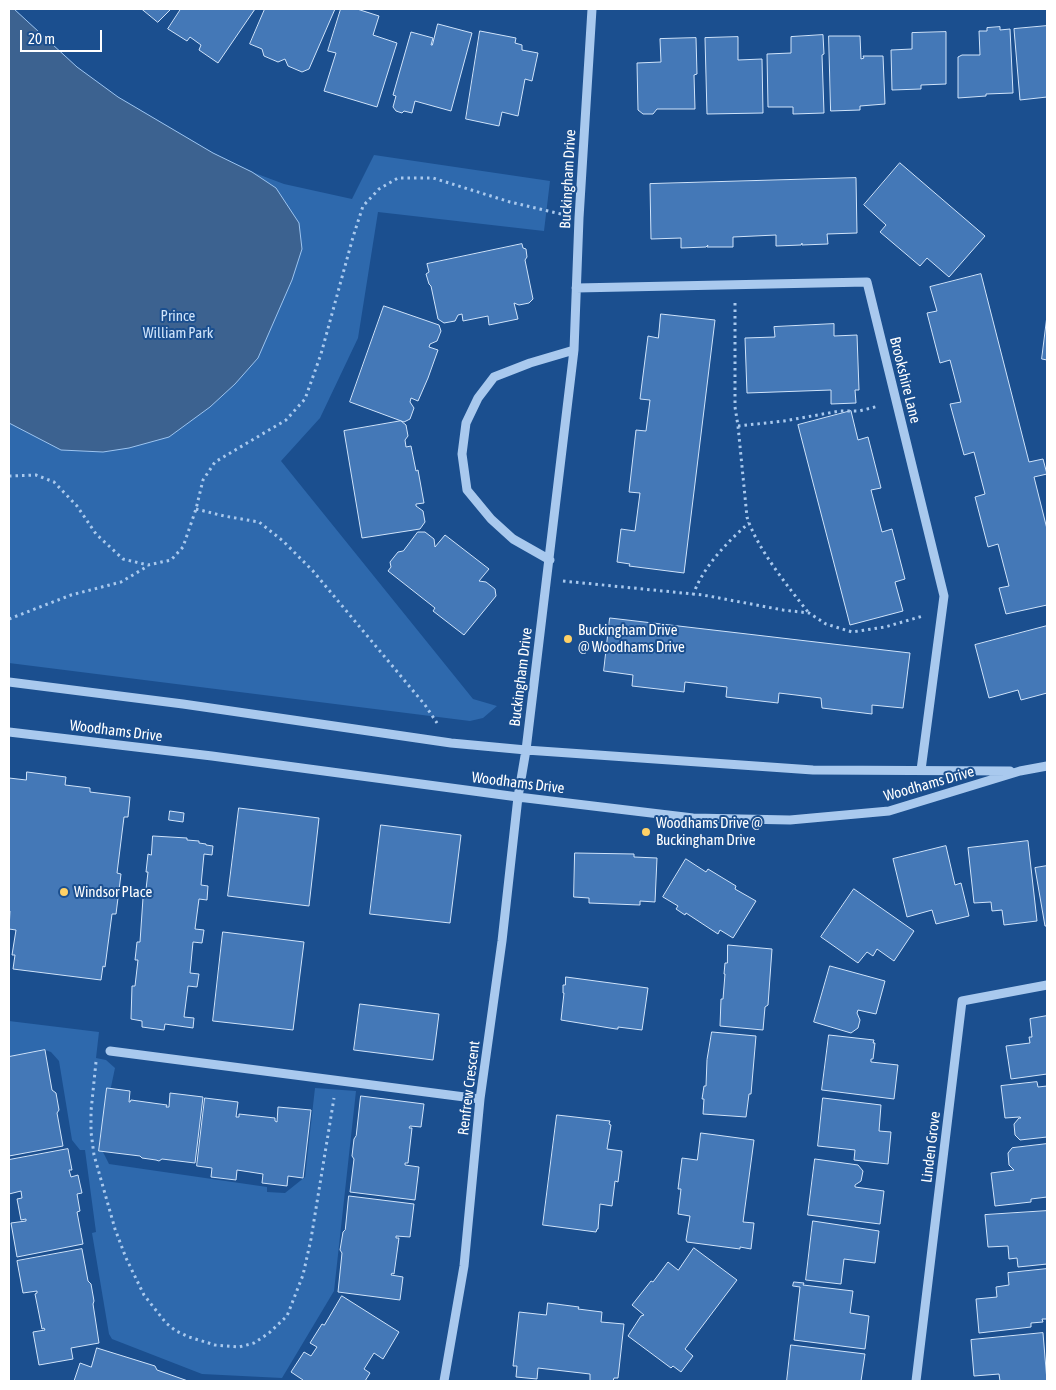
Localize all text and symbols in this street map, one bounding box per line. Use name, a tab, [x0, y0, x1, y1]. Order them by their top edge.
scale bar	[22, 20, 105, 52]
text: 20 m	[28, 30, 55, 47]
street label: Buckingham Drive	[556, 129, 580, 229]
park label: Prince William Park	[143, 307, 213, 342]
street label: Brookshire Lane	[886, 335, 924, 425]
place label: Buckingham Drive @ Woodhams Drive	[578, 621, 685, 656]
street label: Buckingham Drive	[506, 627, 536, 727]
marker: Buckingham Drive @ Woodhams Drive	[562, 633, 574, 645]
street label: Woodhams Drive	[69, 716, 163, 746]
street label: Woodhams Drive	[882, 763, 976, 805]
street label: Woodhams Drive	[471, 768, 565, 798]
place label: Woodhams Drive @ Buckingham Drive	[656, 814, 763, 849]
marker: Woodhams Drive @ Buckingham Drive	[640, 826, 652, 838]
place label: Windsor Place	[74, 883, 152, 901]
marker: Windsor Place	[58, 886, 70, 898]
street label: Renfrew Crescent	[454, 1040, 484, 1136]
street label: Linden Grove	[918, 1110, 944, 1184]

